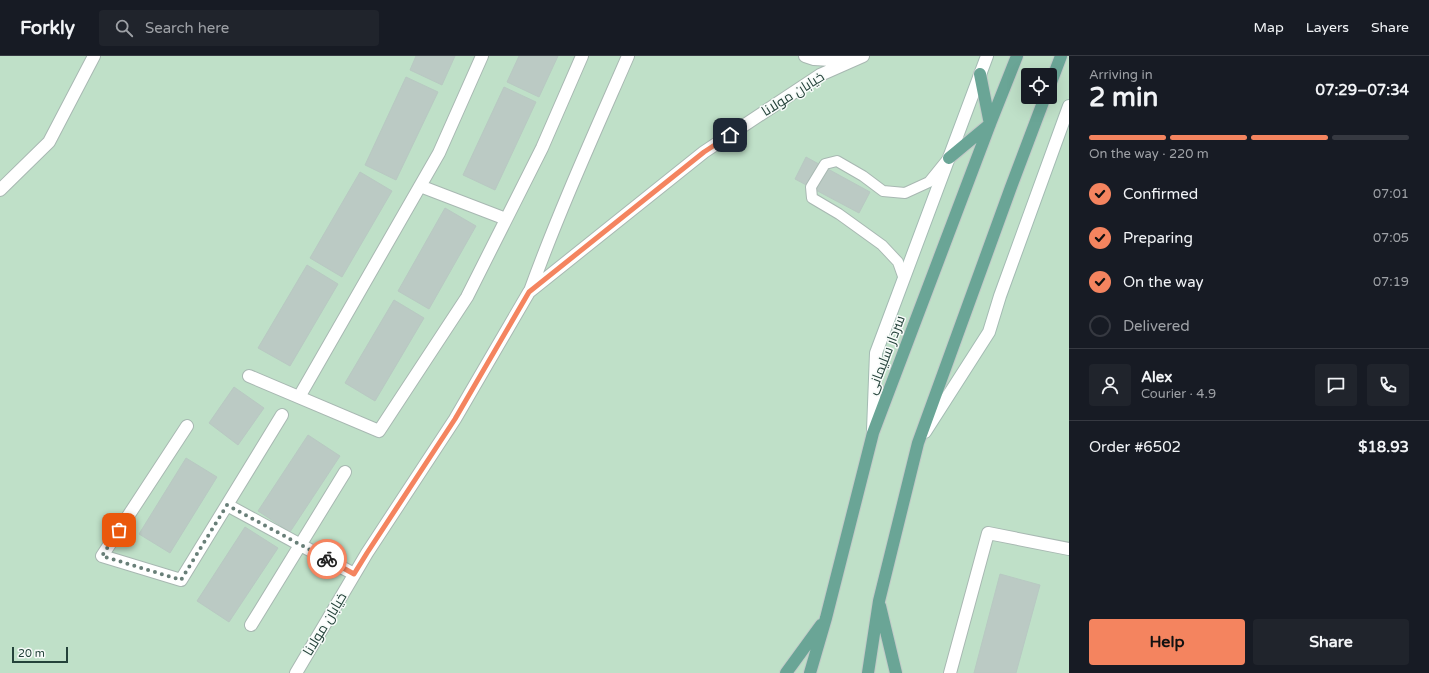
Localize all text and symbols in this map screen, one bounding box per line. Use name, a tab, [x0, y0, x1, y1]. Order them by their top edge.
search box	[99, 10, 379, 46]
text: Forkly	[20, 17, 75, 39]
icon: search	[113, 17, 135, 39]
text: Search here	[145, 19, 229, 37]
text: Map	[1254, 19, 1284, 36]
text: Layers	[1306, 19, 1349, 36]
text: Share	[1371, 19, 1409, 36]
text: Arriving in	[1089, 67, 1153, 83]
street label: خیابان مولانا	[758, 68, 828, 120]
map controls	[1021, 68, 1057, 104]
button: locate	[1021, 68, 1057, 104]
text: 07:29–07:34	[1316, 81, 1409, 99]
text: 2 min	[1089, 82, 1158, 113]
pin	[713, 118, 747, 152]
icon: home	[719, 124, 741, 146]
text: On the way · 220 m	[1089, 146, 1209, 162]
icon: check	[1089, 183, 1111, 205]
text: Confirmed	[1123, 185, 1198, 203]
text: 07:01	[1373, 186, 1409, 202]
icon: check	[1089, 227, 1111, 249]
text: Preparing	[1123, 229, 1193, 247]
text: 07:05	[1373, 230, 1409, 246]
icon: check	[1089, 271, 1111, 293]
text: On the way	[1123, 273, 1203, 291]
text: 07:19	[1373, 274, 1409, 290]
street label: سردار سلیمانی	[863, 313, 909, 397]
text: Delivered	[1123, 317, 1190, 335]
button: person	[1089, 364, 1131, 406]
button: chat	[1315, 364, 1357, 406]
button: phone	[1367, 364, 1409, 406]
text: Alex	[1141, 368, 1172, 386]
text: Courier · 4.9	[1141, 386, 1216, 402]
text: Order #6502	[1089, 438, 1181, 456]
text: $18.93	[1358, 438, 1409, 456]
pin	[102, 513, 136, 547]
icon: bag	[108, 519, 130, 541]
courier	[307, 539, 347, 579]
icon: bike	[316, 548, 338, 570]
street label: خیابان مولانا	[299, 589, 351, 659]
button: Help	[1089, 619, 1245, 665]
button: Share	[1253, 619, 1409, 665]
scale bar	[12, 645, 68, 664]
text: 20 m	[18, 647, 45, 660]

